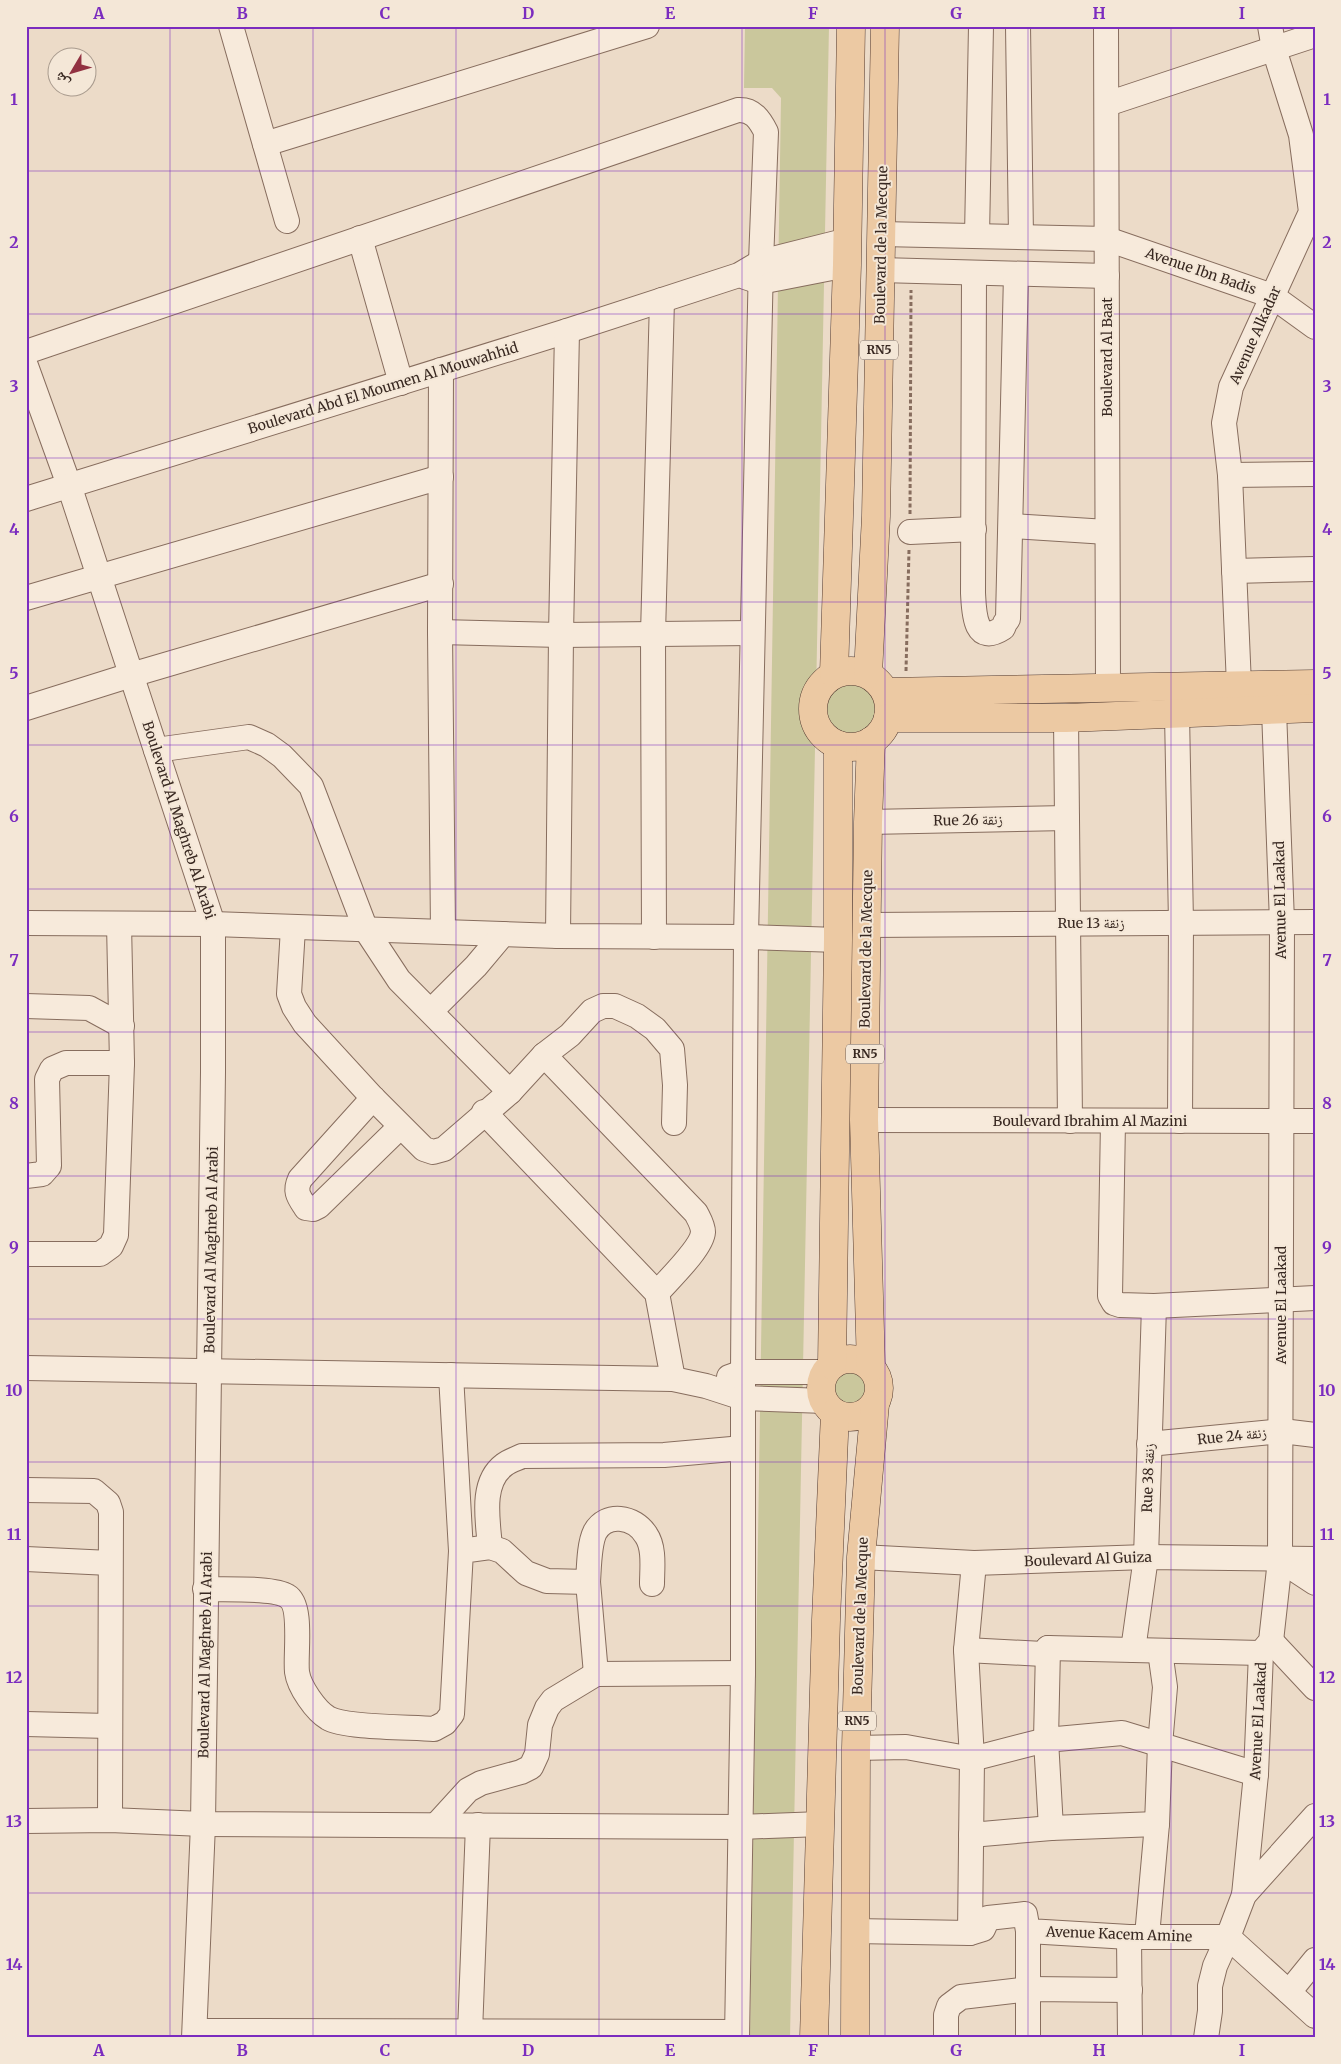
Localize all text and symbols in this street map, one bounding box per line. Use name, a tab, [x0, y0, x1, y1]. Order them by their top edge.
text: A	[92, 3, 105, 23]
text: B	[236, 3, 248, 23]
text: C	[380, 3, 390, 23]
text: D	[522, 3, 534, 23]
text: E	[665, 3, 676, 23]
text: F	[808, 3, 818, 23]
text: G	[950, 3, 962, 23]
text: H	[1092, 3, 1106, 23]
text: I	[1239, 3, 1245, 23]
north arrow	[48, 48, 98, 98]
text: ش	[50, 68, 73, 91]
text: 1	[10, 89, 18, 109]
text: 1	[1323, 89, 1331, 109]
street label: Boulevard de la Mecque	[871, 166, 891, 324]
text: 2	[9, 232, 19, 252]
text: 2	[1322, 232, 1332, 252]
street label: Avenue Ibn Badis	[1142, 243, 1259, 298]
street label: Avenue Alkadar	[1225, 283, 1285, 388]
street label: Boulevard Al Baat	[1098, 297, 1116, 417]
street label: Boulevard Abd El Moumen Al Mouwahhid	[246, 338, 521, 438]
road number: RN5	[860, 340, 898, 360]
text: 3	[9, 376, 19, 396]
text: 3	[1322, 376, 1332, 396]
text: 4	[9, 519, 19, 539]
text: 4	[1322, 519, 1332, 539]
text: 5	[9, 663, 19, 683]
text: 5	[1322, 663, 1332, 683]
street label: Boulevard Al Maghreb Al Arabi	[138, 719, 220, 922]
text: 6	[9, 806, 19, 826]
text: 6	[1322, 806, 1332, 826]
street label: Rue 26 زنقة	[933, 810, 1003, 830]
street label: Avenue El Laakad	[1270, 840, 1290, 960]
street label: Boulevard de la Mecque	[856, 870, 876, 1028]
street label: Rue 13 زنقة	[1057, 914, 1125, 932]
text: 7	[9, 950, 19, 970]
text: 7	[1322, 950, 1332, 970]
road number: RN5	[846, 1044, 884, 1064]
text: 8	[9, 1093, 19, 1113]
text: 8	[1322, 1093, 1332, 1113]
street label: Boulevard Ibrahim Al Mazini	[993, 1112, 1188, 1130]
street label: Boulevard Al Maghreb Al Arabi	[200, 1146, 222, 1354]
text: 9	[9, 1237, 19, 1257]
text: 9	[1322, 1237, 1332, 1257]
street label: Avenue El Laakad	[1272, 1245, 1290, 1365]
text: 10	[5, 1380, 23, 1400]
text: 10	[1318, 1380, 1336, 1400]
street label: Rue 24 زنقة	[1196, 1423, 1268, 1449]
street label: Rue 38 زنقة	[1138, 1443, 1158, 1513]
text: 11	[7, 1524, 22, 1544]
text: 11	[1320, 1524, 1335, 1544]
street label: Boulevard de la Mecque	[848, 1537, 872, 1695]
street label: Boulevard Al Guiza	[1024, 1548, 1153, 1570]
street label: Boulevard Al Maghreb Al Arabi	[194, 1551, 216, 1759]
street label: Avenue El Laakad	[1246, 1661, 1270, 1782]
text: 12	[6, 1667, 22, 1687]
text: 12	[1319, 1667, 1335, 1687]
road number: RN5	[838, 1712, 876, 1730]
text: 13	[6, 1811, 22, 1831]
text: 13	[1319, 1811, 1335, 1831]
street label: Avenue Kacem Amine	[1045, 1922, 1192, 1946]
text: 14	[6, 1954, 22, 1974]
text: 14	[1319, 1954, 1335, 1974]
text: A	[92, 2040, 105, 2060]
text: B	[236, 2040, 248, 2060]
text: C	[380, 2040, 390, 2060]
text: D	[522, 2040, 534, 2060]
text: E	[665, 2040, 676, 2060]
text: F	[808, 2040, 818, 2060]
text: G	[950, 2040, 962, 2060]
text: H	[1092, 2040, 1106, 2060]
text: I	[1239, 2040, 1245, 2060]

